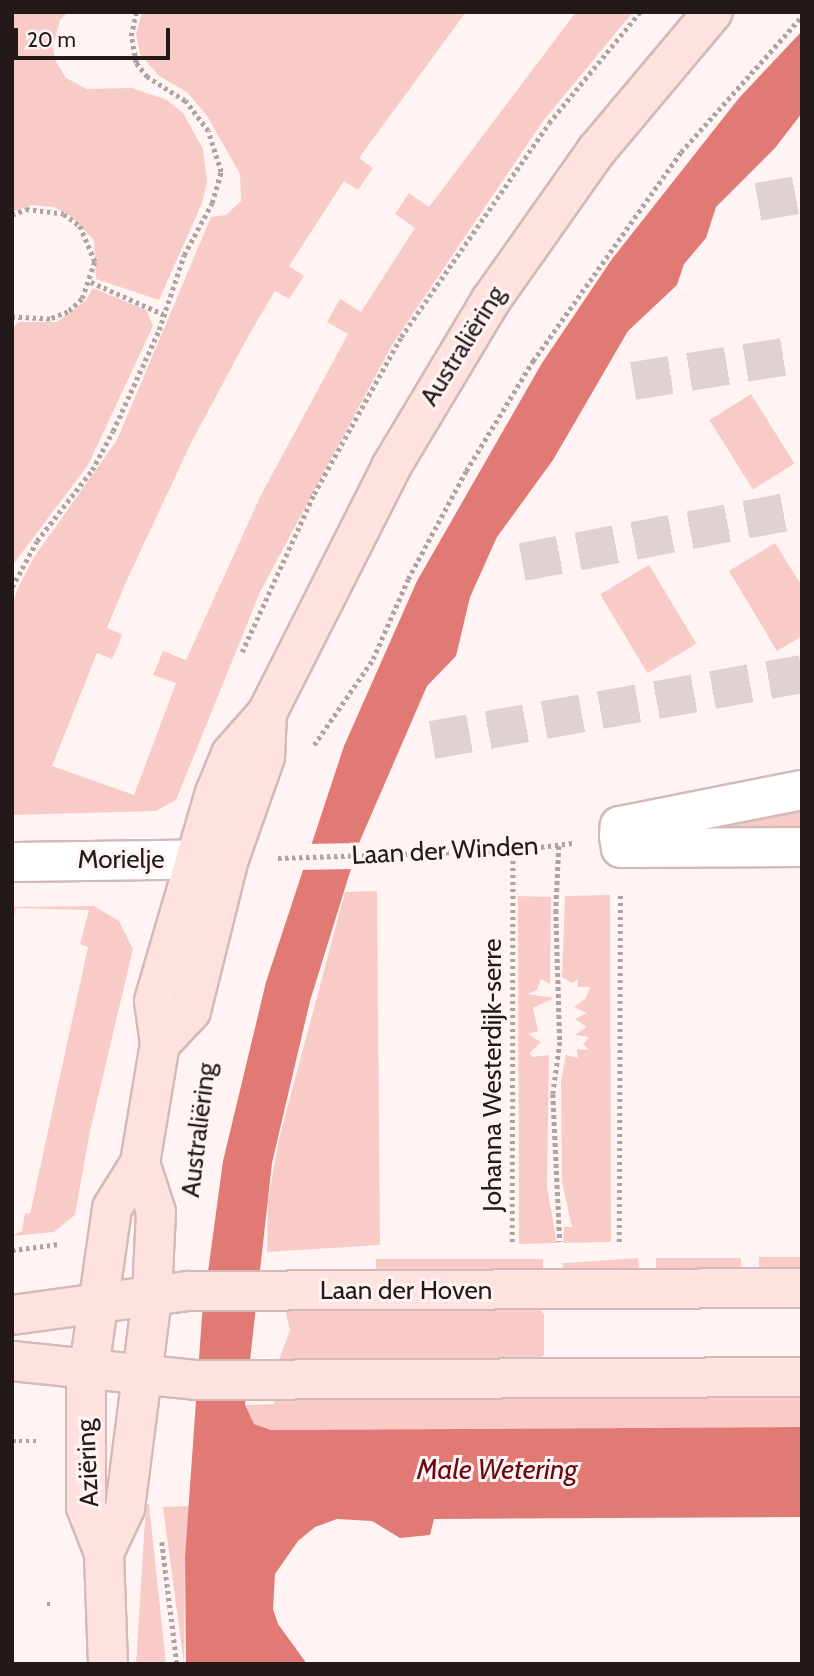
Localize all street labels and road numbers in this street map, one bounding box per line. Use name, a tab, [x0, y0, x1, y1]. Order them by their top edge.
street label: Australiëring	[414, 280, 512, 412]
street label: Laan der Winden	[351, 831, 539, 871]
street label: Morielje	[77, 844, 165, 876]
street label: Johanna Westerdijk-serre	[477, 938, 509, 1212]
street label: Australiëring	[175, 1061, 223, 1199]
street label: Laan der Hoven	[320, 1275, 492, 1307]
street label: Aziëring	[70, 1418, 106, 1508]

